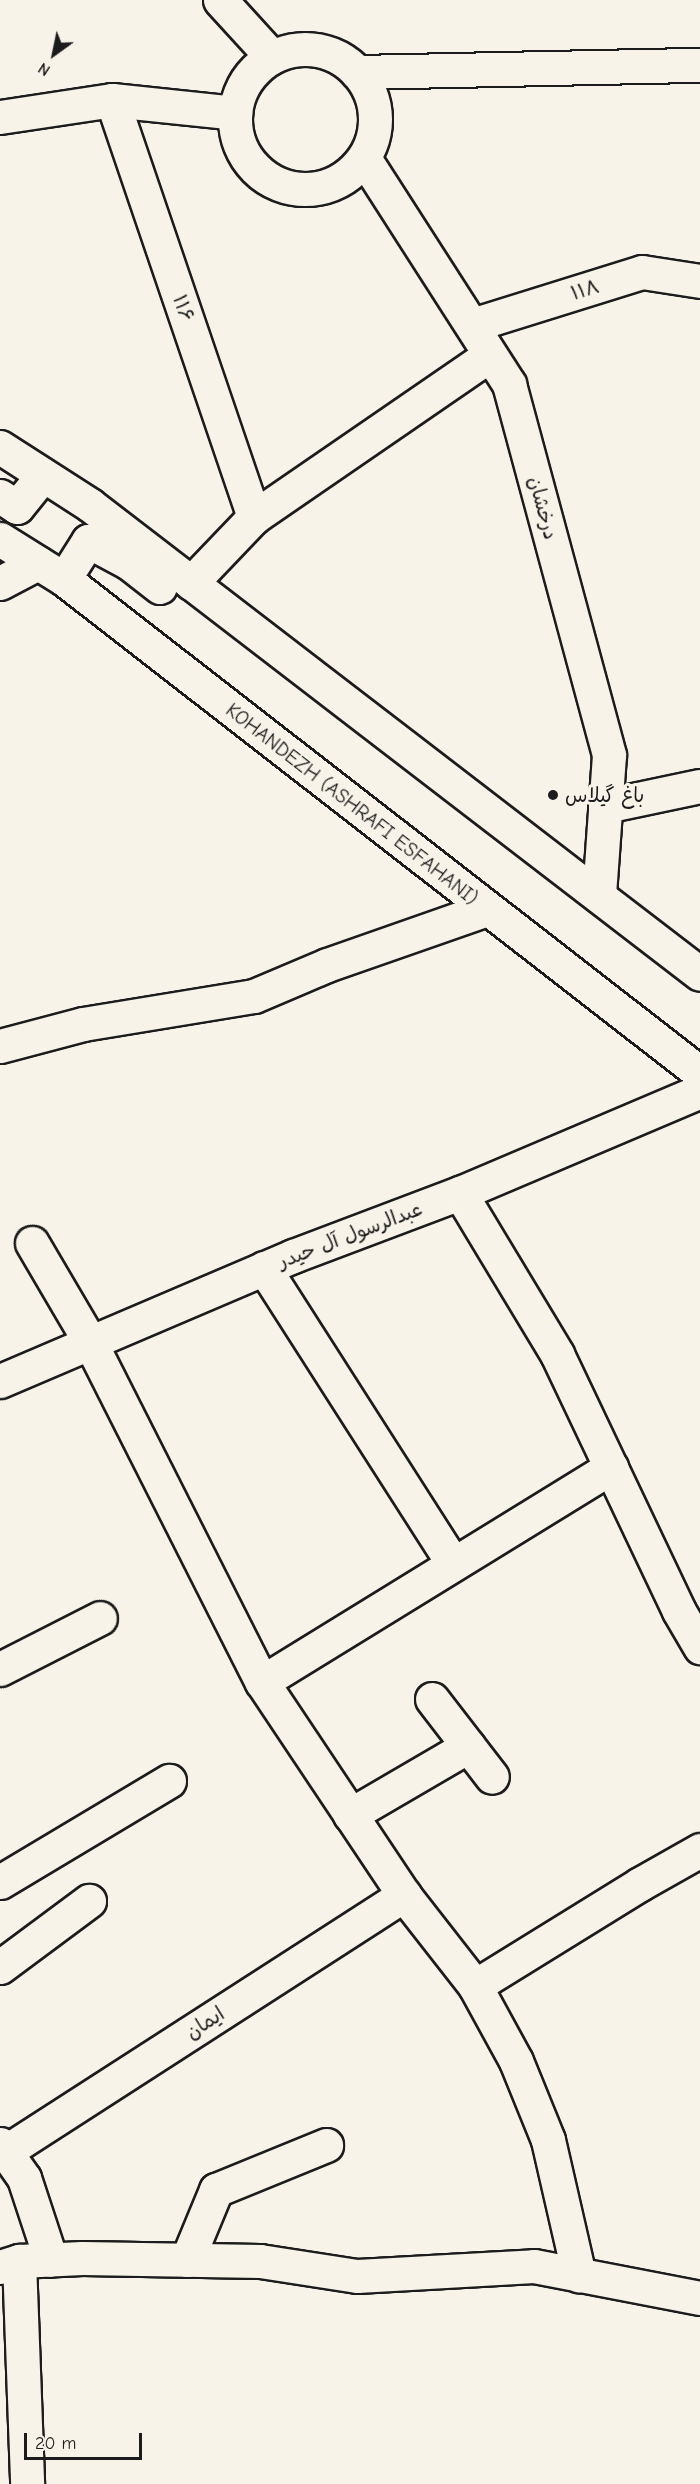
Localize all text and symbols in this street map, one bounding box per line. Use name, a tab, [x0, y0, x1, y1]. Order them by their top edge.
north arrow	[24, 24, 84, 84]
text: N	[35, 59, 53, 79]
street label: ۱۱۸	[568, 274, 602, 306]
street label: ۱۱۶	[167, 291, 199, 325]
street label: درخشان	[523, 474, 563, 542]
street label: KOHANDEZH (ASHRAFI ESFAHANI)	[221, 698, 483, 910]
place label: باغ گیلاس	[565, 783, 644, 807]
marker: باغ گیلاس	[546, 788, 560, 802]
street label: عبدالرسول آل حیدر	[274, 1196, 426, 1274]
street label: ایمان	[181, 2002, 229, 2044]
scale bar	[27, 2421, 146, 2459]
text: 20 m	[35, 2433, 76, 2454]

